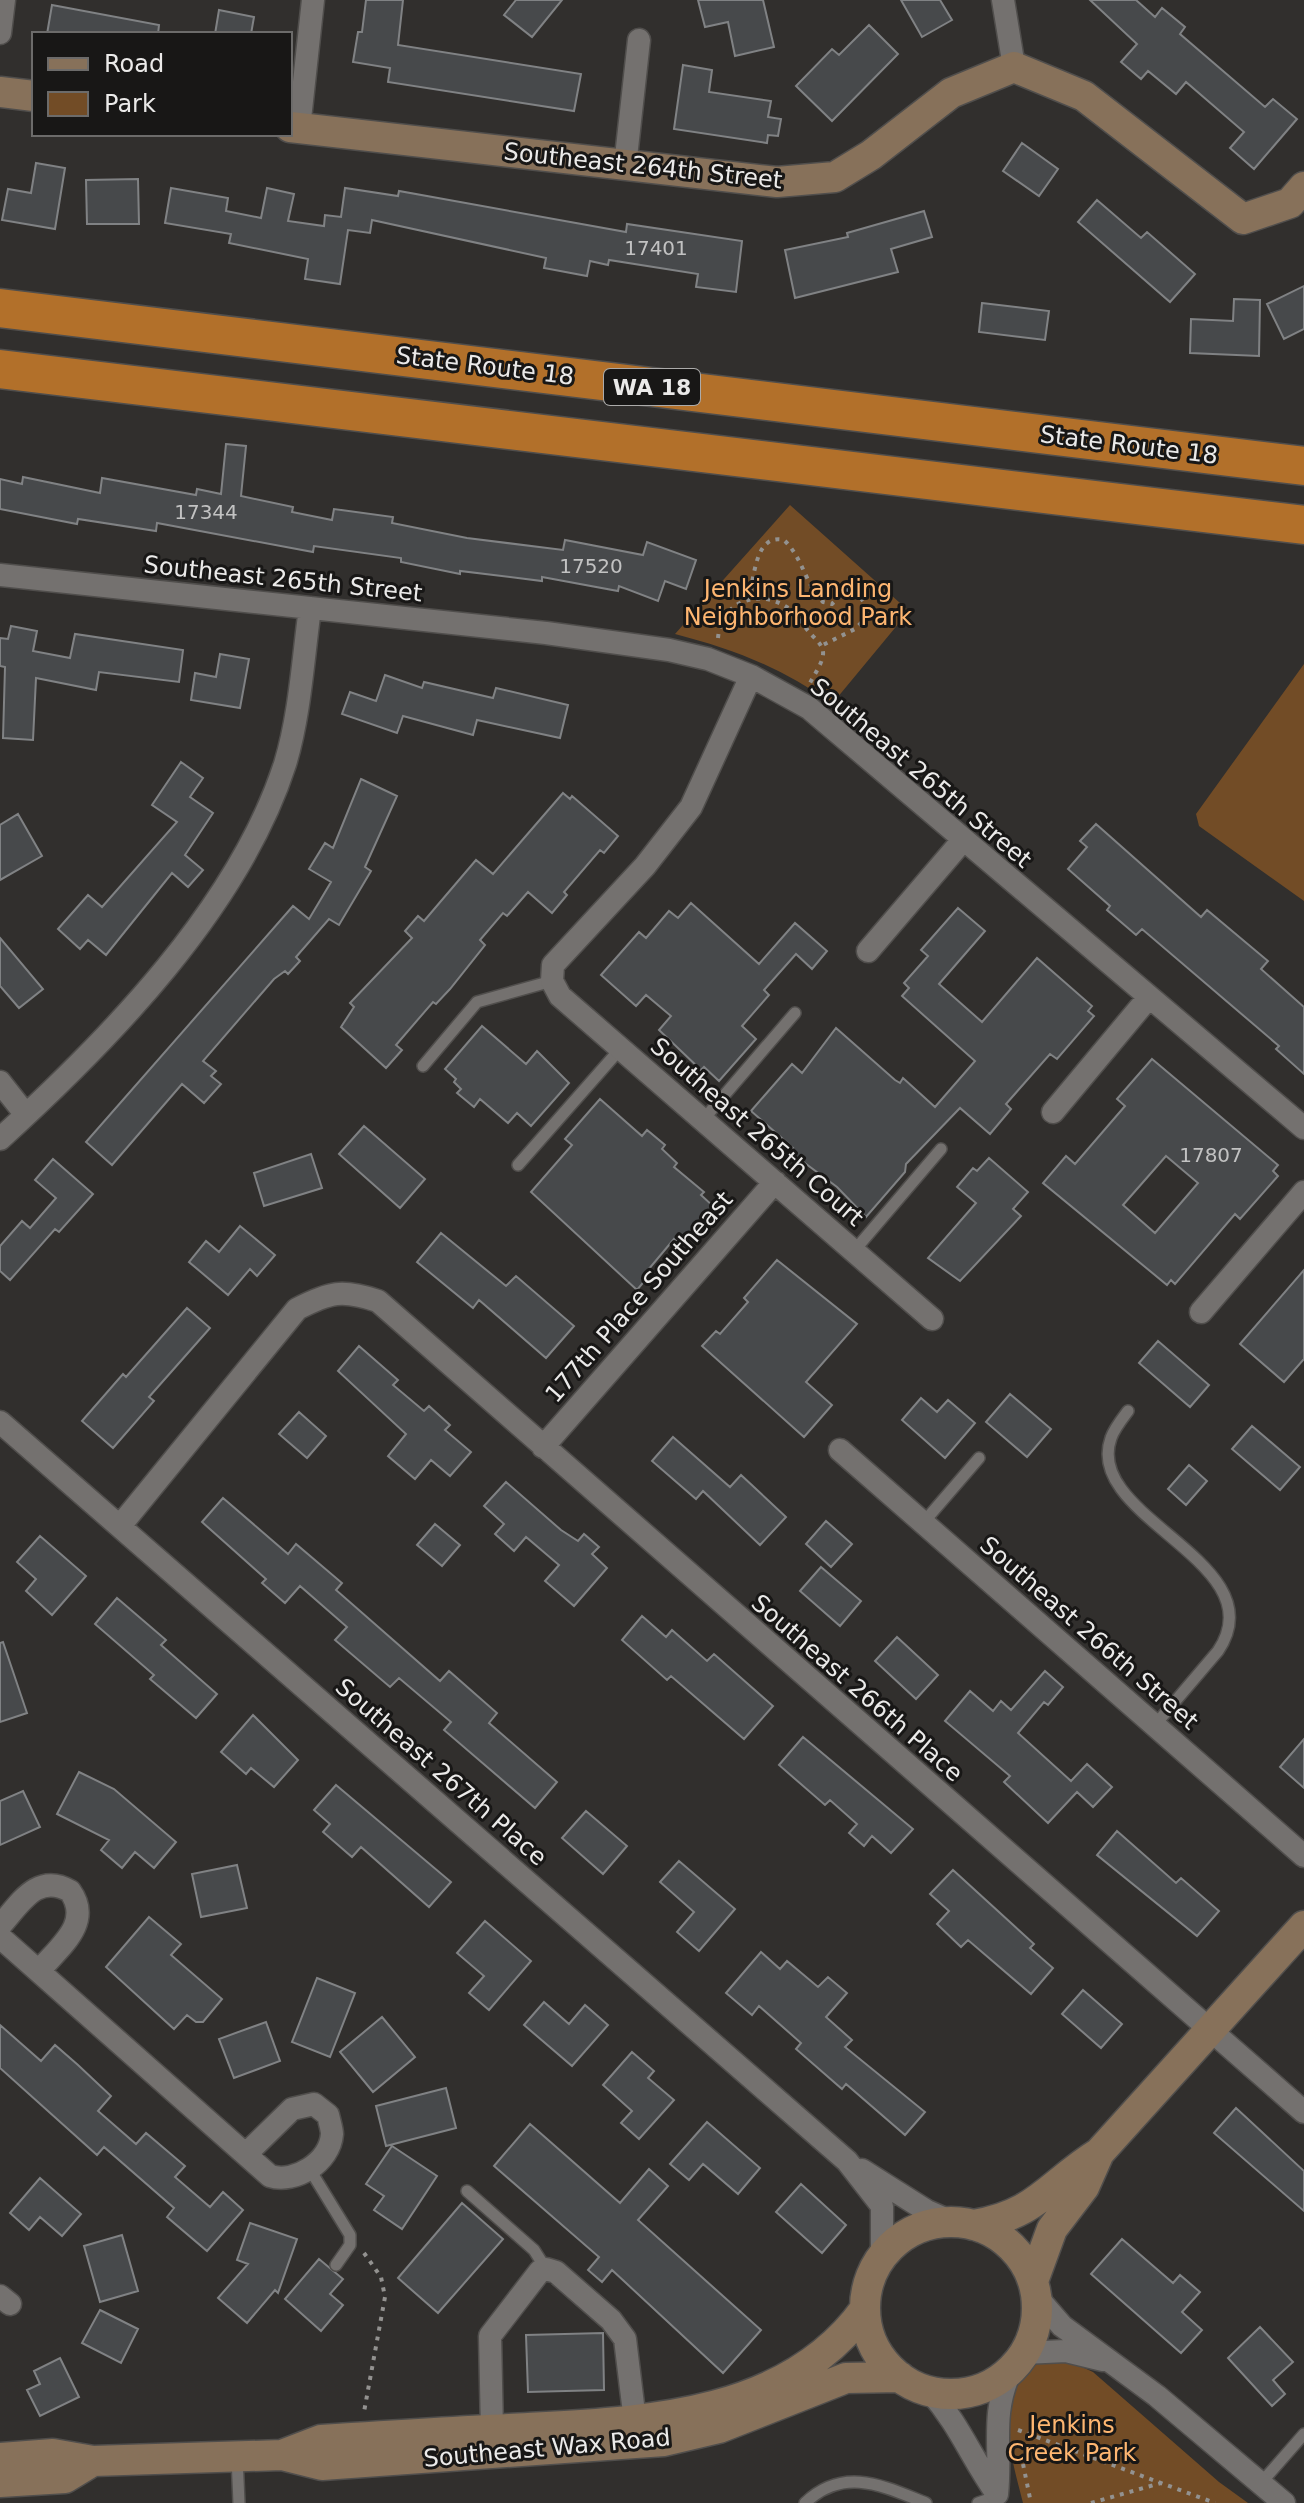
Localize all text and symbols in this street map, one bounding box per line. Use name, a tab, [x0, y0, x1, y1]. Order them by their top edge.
legend	[32, 32, 292, 136]
text: Road	[104, 50, 164, 78]
text: Park	[104, 90, 156, 118]
street label: Southeast 264th Street	[502, 137, 784, 195]
house number: 17401	[624, 236, 688, 260]
street label: State Route 18	[394, 341, 576, 391]
road number: WA 18	[604, 369, 700, 405]
street label: State Route 18	[1038, 420, 1220, 470]
house number: 17344	[174, 500, 238, 524]
street label: Southeast 265th Street	[142, 550, 424, 608]
house number: 17520	[559, 554, 623, 578]
park label: Jenkins Landing Neighborhood Park	[684, 575, 912, 631]
street label: Southeast 265th Street	[805, 672, 1037, 874]
street label: Southeast 265th Court	[645, 1032, 869, 1232]
house number: 17807	[1179, 1143, 1243, 1167]
street label: 177th Place Southeast	[540, 1186, 738, 1408]
street label: Southeast 266th Street	[974, 1531, 1204, 1735]
street label: Southeast 266th Place	[746, 1589, 968, 1787]
street label: Southeast 267th Place	[330, 1673, 552, 1871]
park label: Jenkins Creek Park	[1007, 2411, 1137, 2467]
street label: Southeast Wax Road	[422, 2423, 672, 2473]

